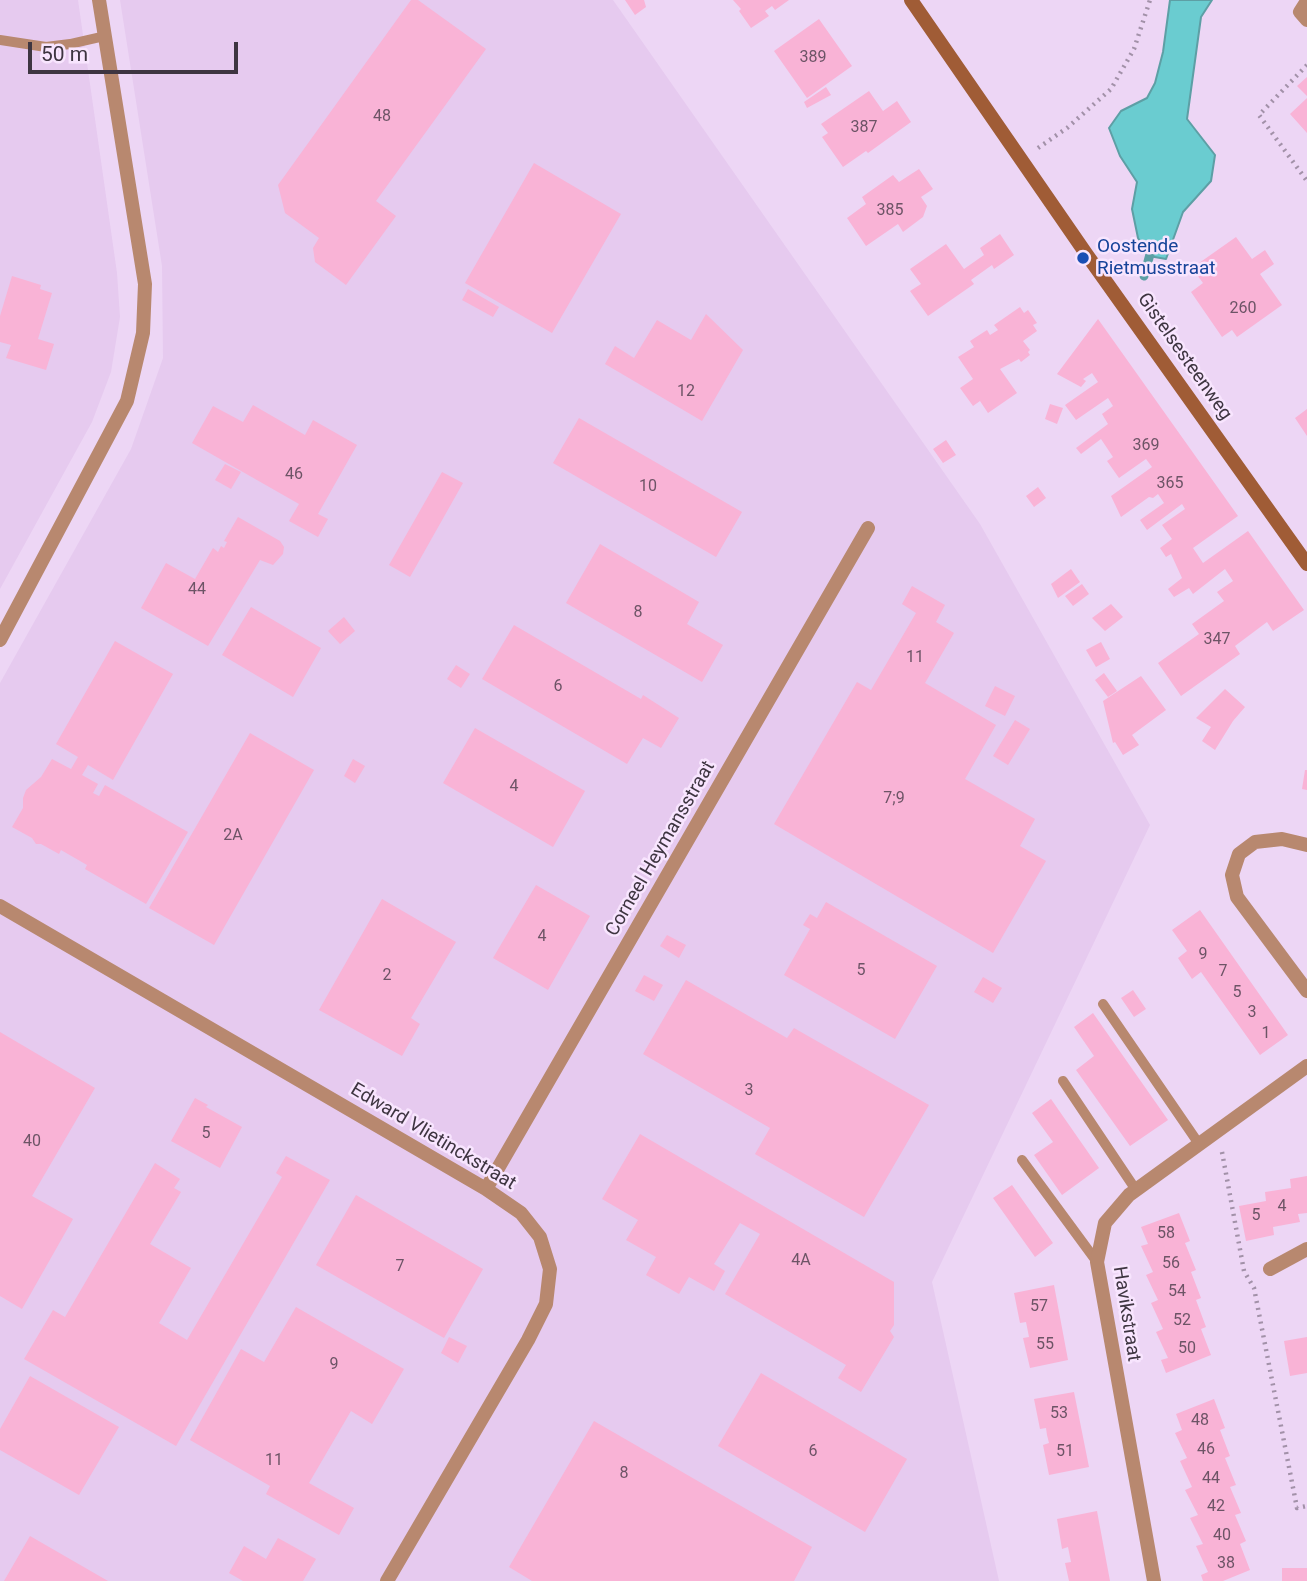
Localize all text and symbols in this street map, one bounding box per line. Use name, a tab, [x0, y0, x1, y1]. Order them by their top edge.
scale bar	[32, 28, 242, 72]
text: 50 m	[41, 42, 88, 66]
house number: 389	[800, 48, 826, 68]
house number: 48	[373, 107, 391, 127]
house number: 387	[851, 118, 877, 138]
house number: 385	[877, 201, 903, 221]
place label: Oostende Rietmusstraat	[1097, 236, 1216, 280]
marker: Oostende Rietmusstraat	[1075, 250, 1091, 266]
street label: Gistelsesteenweg	[1132, 289, 1236, 425]
house number: 260	[1230, 299, 1256, 319]
house number: 12	[677, 382, 695, 402]
house number: 369	[1133, 436, 1159, 456]
house number: 46	[285, 465, 303, 485]
house number: 365	[1157, 474, 1183, 494]
house number: 10	[639, 477, 657, 497]
house number: 44	[188, 580, 206, 600]
house number: 8	[634, 603, 642, 623]
house number: 347	[1204, 630, 1230, 650]
house number: 11	[906, 648, 924, 668]
house number: 6	[554, 677, 562, 697]
street label: Corneel Heymansstraat	[602, 757, 720, 941]
house number: 4	[510, 777, 518, 797]
house number: 7;9	[883, 789, 905, 809]
house number: 2A	[223, 826, 243, 846]
house number: 4	[538, 927, 546, 947]
house number: 9	[1199, 945, 1207, 965]
house number: 5	[857, 961, 865, 981]
house number: 7	[1219, 962, 1227, 982]
house number: 2	[383, 966, 391, 986]
house number: 5	[1233, 983, 1241, 1003]
house number: 3	[1248, 1003, 1256, 1023]
house number: 1	[1262, 1024, 1270, 1044]
street label: Edward Vlietinckstraat	[346, 1079, 520, 1195]
house number: 3	[745, 1081, 753, 1101]
house number: 5	[202, 1124, 210, 1144]
house number: 40	[23, 1132, 41, 1152]
house number: 4	[1278, 1197, 1286, 1217]
house number: 5	[1252, 1206, 1260, 1226]
house number: 58	[1157, 1224, 1175, 1244]
house number: 4A	[791, 1251, 811, 1271]
house number: 56	[1162, 1254, 1180, 1274]
house number: 7	[396, 1257, 404, 1277]
street label: Havikstraat	[1107, 1265, 1145, 1363]
house number: 54	[1168, 1282, 1186, 1302]
house number: 57	[1030, 1297, 1048, 1317]
house number: 52	[1173, 1311, 1191, 1331]
house number: 55	[1036, 1335, 1054, 1355]
house number: 50	[1178, 1339, 1196, 1359]
house number: 9	[330, 1355, 338, 1375]
house number: 53	[1050, 1404, 1068, 1424]
house number: 48	[1191, 1411, 1209, 1431]
house number: 46	[1197, 1440, 1215, 1460]
house number: 6	[809, 1442, 817, 1462]
house number: 51	[1056, 1442, 1074, 1462]
house number: 11	[265, 1451, 283, 1471]
house number: 8	[620, 1464, 628, 1484]
house number: 44	[1202, 1469, 1220, 1489]
house number: 42	[1207, 1497, 1225, 1517]
house number: 40	[1213, 1526, 1231, 1546]
house number: 38	[1217, 1554, 1235, 1574]

